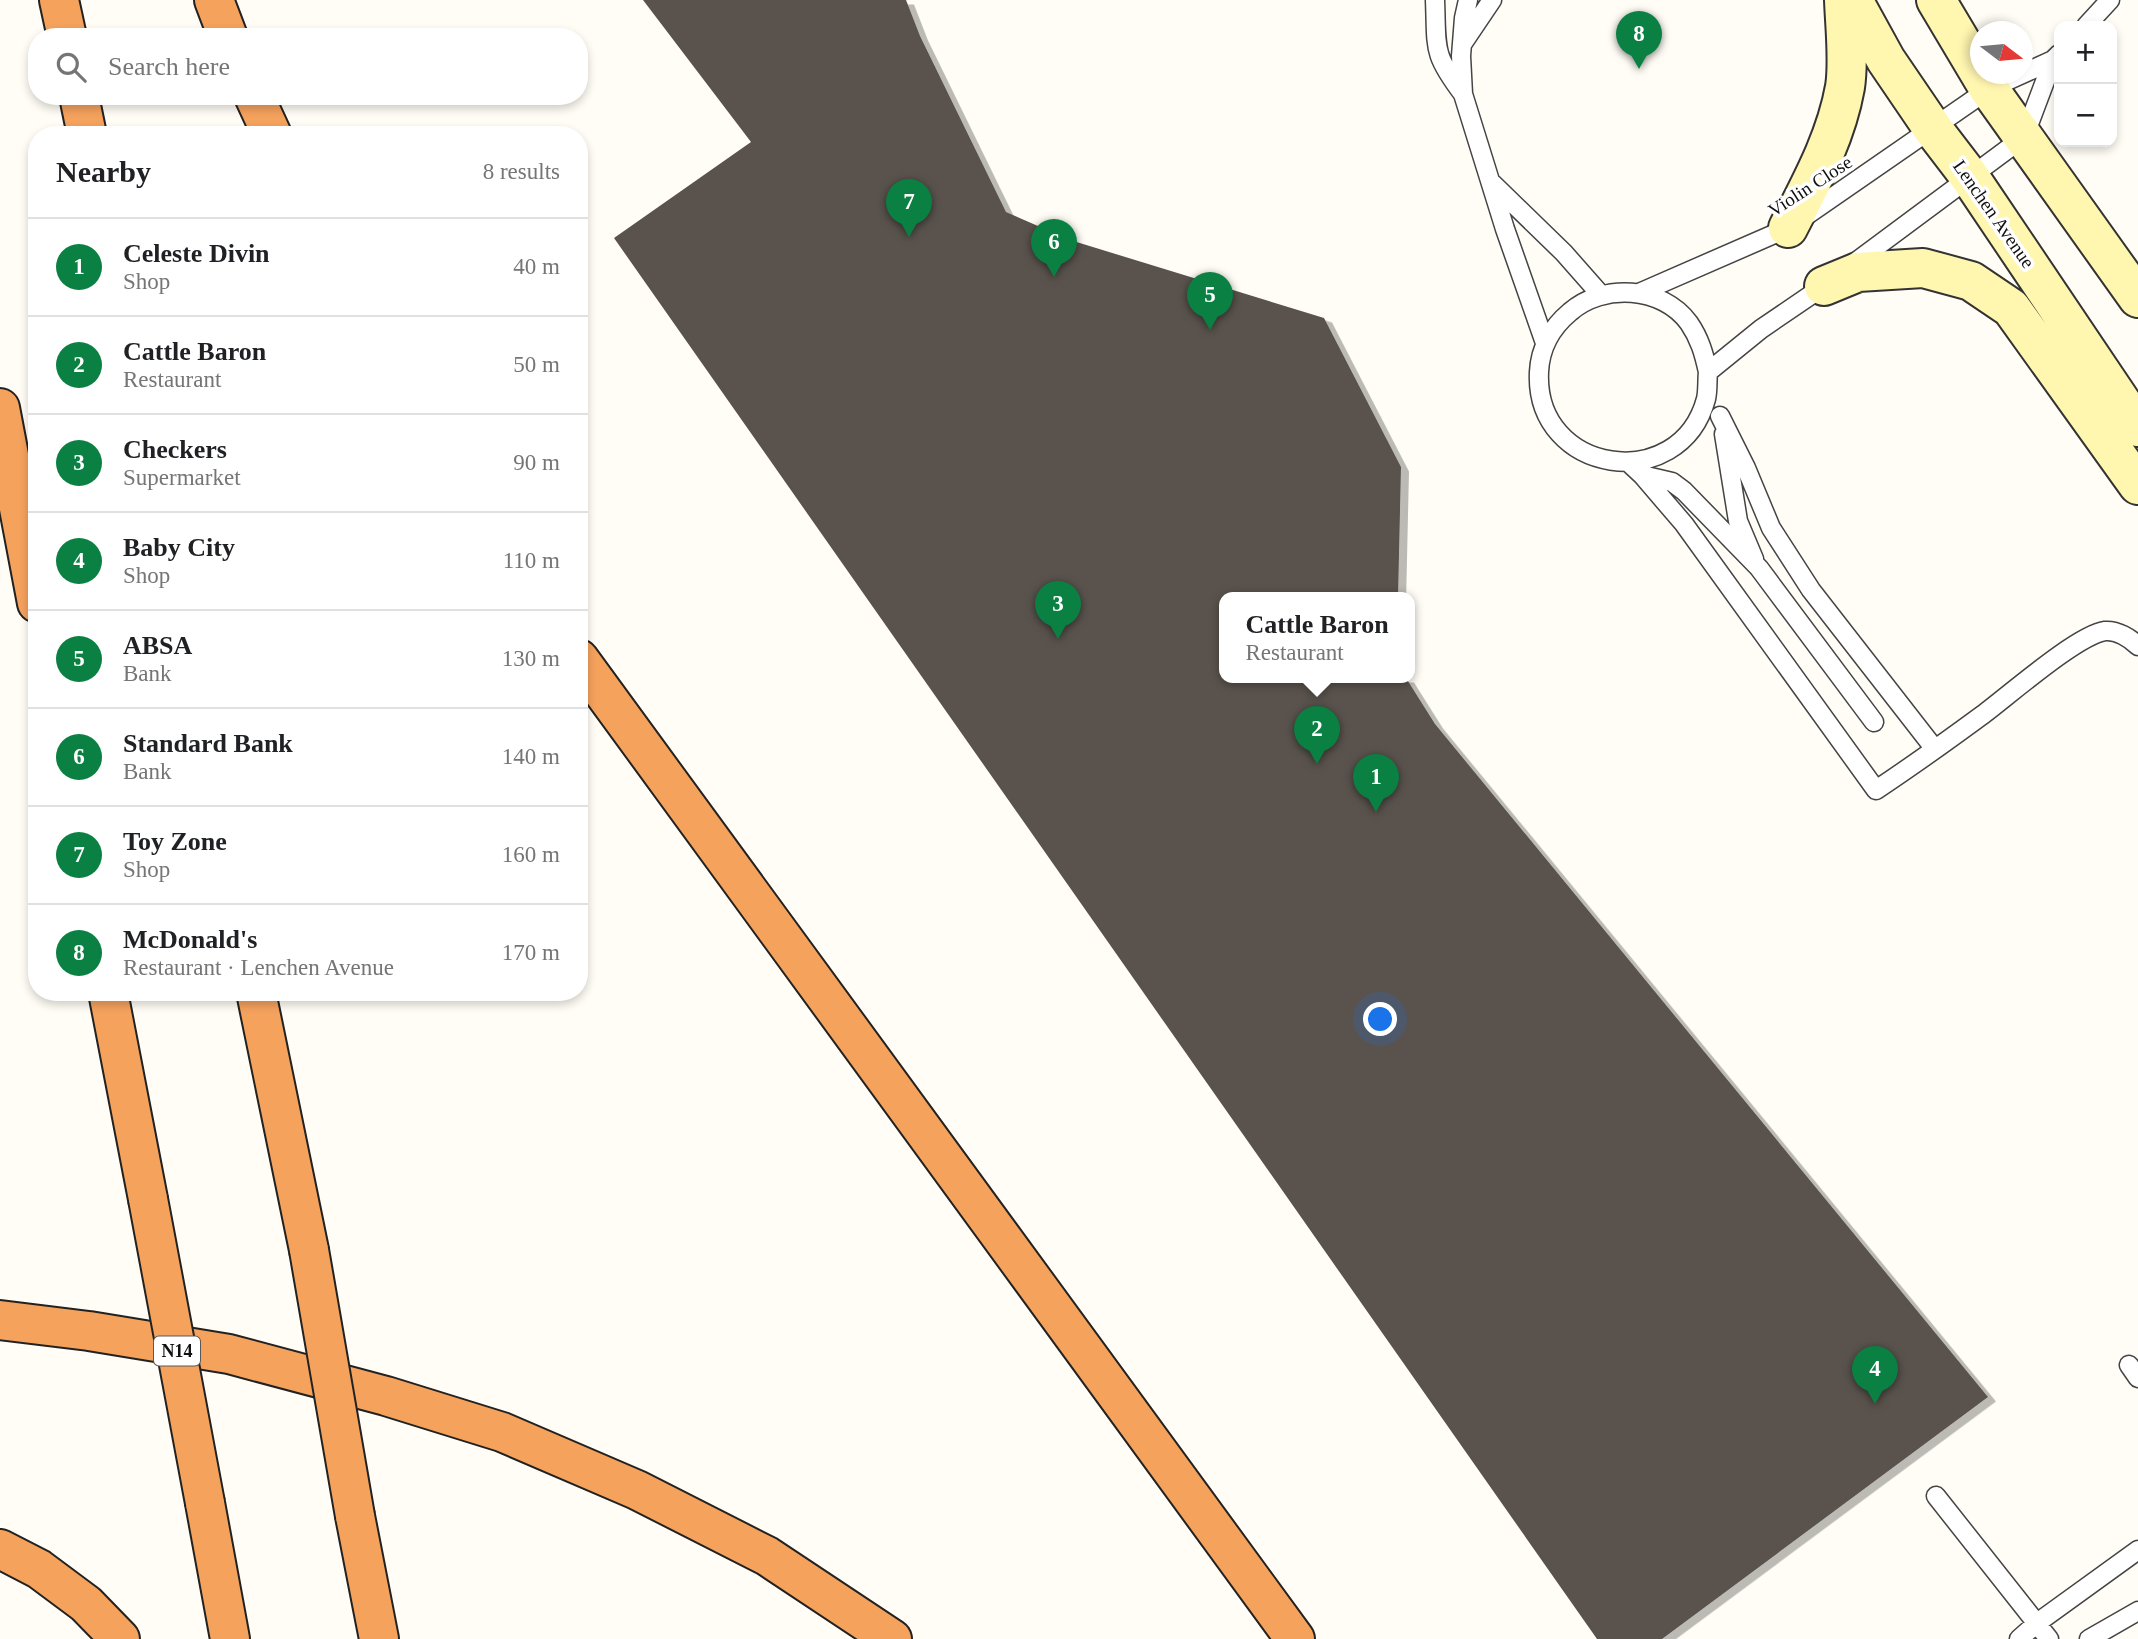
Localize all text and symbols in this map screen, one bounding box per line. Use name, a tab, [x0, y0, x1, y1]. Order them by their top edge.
pin: 8	[1616, 11, 1662, 69]
north arrow	[1970, 21, 2033, 84]
map controls	[2054, 21, 2117, 147]
button: +	[2054, 21, 2117, 84]
search box	[28, 28, 588, 105]
icon: search	[52, 48, 90, 86]
text: Search here	[108, 52, 230, 81]
button: −	[2054, 84, 2117, 147]
street label: Violin Close	[1764, 151, 1856, 221]
text: Nearby	[56, 155, 151, 188]
street label: Lenchen Avenue	[1949, 156, 2039, 272]
text: 8 results	[483, 159, 560, 184]
pin: 7	[886, 179, 932, 237]
pin: 6	[1031, 219, 1077, 277]
text: Celeste Divin	[123, 239, 270, 268]
text: 1	[73, 254, 85, 279]
text: 40 m	[513, 254, 560, 279]
text: Shop	[123, 269, 170, 294]
pin: 5	[1187, 272, 1233, 330]
text: Cattle Baron	[123, 337, 266, 366]
text: 2	[73, 352, 85, 377]
text: 50 m	[513, 352, 560, 377]
text: Restaurant	[123, 367, 221, 392]
text: Checkers	[123, 435, 227, 464]
text: 3	[73, 450, 85, 475]
text: 90 m	[513, 450, 560, 475]
text: Supermarket	[123, 465, 241, 490]
text: Baby City	[123, 533, 235, 562]
text: 4	[73, 548, 85, 573]
text: 110 m	[503, 548, 560, 573]
text: Shop	[123, 563, 170, 588]
pin: 3	[1035, 581, 1081, 639]
popup	[1219, 592, 1415, 683]
text: Cattle Baron	[1245, 610, 1389, 639]
text: ABSA	[123, 631, 192, 660]
text: Restaurant	[1245, 640, 1344, 665]
text: 5	[73, 646, 85, 671]
text: 130 m	[502, 646, 560, 671]
text: Bank	[123, 661, 172, 686]
pin: 2	[1294, 706, 1340, 764]
text: Standard Bank	[123, 729, 293, 758]
text: 6	[73, 744, 85, 769]
text: 140 m	[502, 744, 560, 769]
pin: 1	[1353, 754, 1399, 812]
text: Bank	[123, 759, 172, 784]
text: Toy Zone	[123, 827, 227, 856]
text: 7	[73, 842, 85, 867]
text: 160 m	[502, 842, 560, 867]
text: Shop	[123, 857, 170, 882]
text: McDonald's	[123, 925, 257, 954]
text: 8	[73, 940, 85, 965]
text: 170 m	[502, 940, 560, 965]
text: Restaurant · Lenchen Avenue	[123, 955, 394, 980]
your location	[1363, 1002, 1397, 1036]
road number: N14	[154, 1336, 200, 1366]
pin: 4	[1852, 1346, 1898, 1404]

